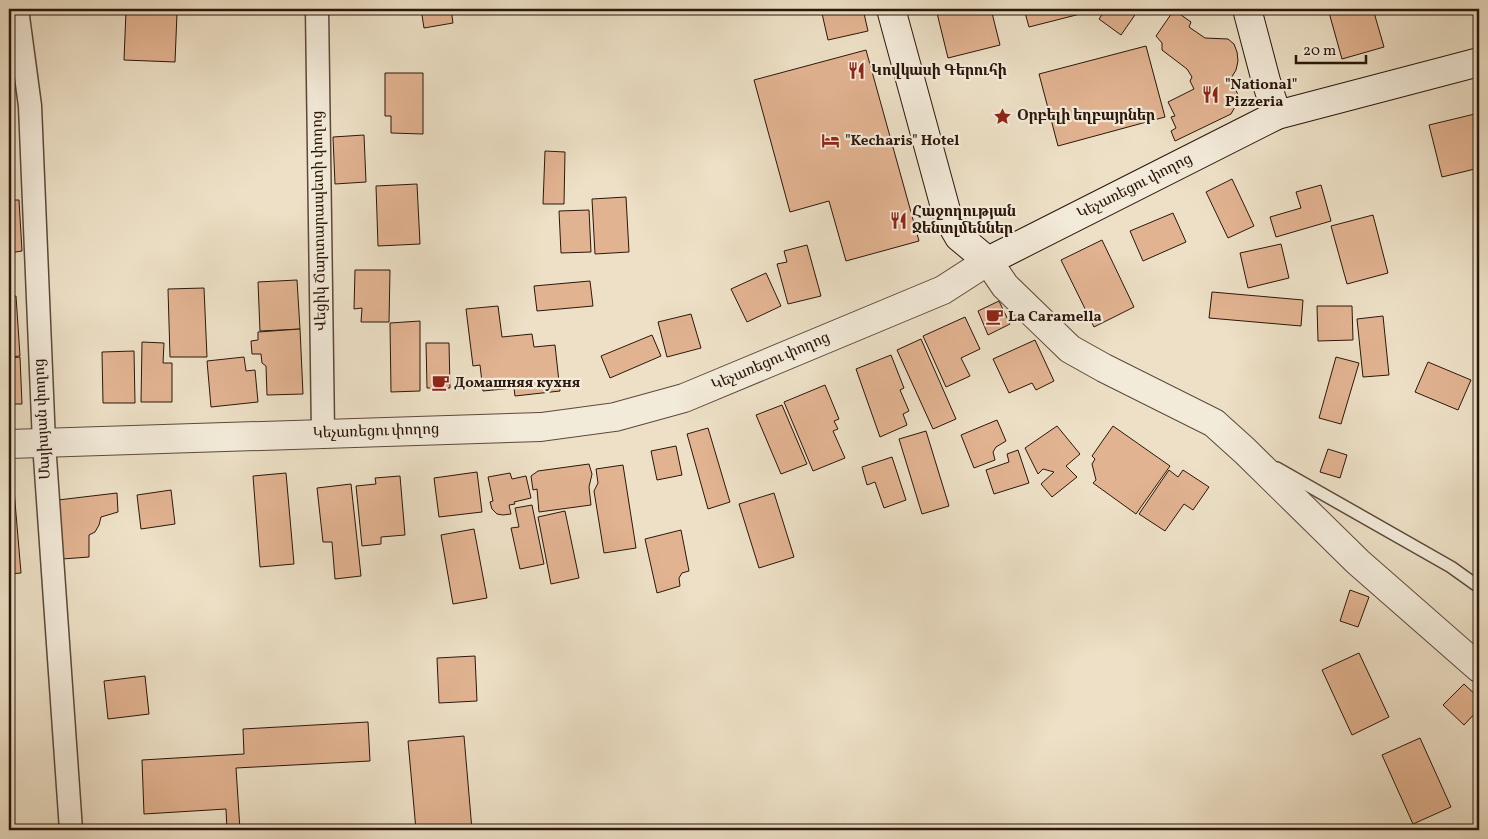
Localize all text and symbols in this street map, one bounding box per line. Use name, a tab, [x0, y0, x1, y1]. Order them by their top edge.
scale bar	[1296, 32, 1366, 64]
text: 20 m	[1303, 41, 1336, 62]
restaurant icon: Կովկասի Գերուհի	[847, 61, 867, 81]
place label: Կովկասի Գերուհի	[871, 61, 1007, 82]
place label: "National" Pizzeria	[1225, 75, 1297, 113]
restaurant icon: "National" Pizzeria	[1201, 84, 1221, 104]
place icon: Օրբելի եղբայրներ	[993, 106, 1013, 126]
place label: Օրբելի եղբայրներ	[1017, 106, 1155, 127]
street label: Վեցիկ Ճարտարապետի փողոց	[308, 110, 332, 332]
hotel icon: "Kecharis" Hotel	[821, 131, 841, 151]
place label: "Kecharis" Hotel	[845, 131, 959, 152]
street label: Կեչառեցու փողոց	[1074, 149, 1196, 225]
place label: Հաջողության Ջենտլմեններ	[912, 202, 1016, 240]
restaurant icon: Հաջողության Ջենտլմեններ	[888, 211, 908, 231]
cafe icon: La Caramella	[984, 307, 1004, 327]
place label: La Caramella	[1008, 307, 1102, 328]
street label: Կեչառեցու փողոց	[709, 328, 833, 396]
street label: Մայիսյան փողոց	[29, 358, 57, 480]
cafe icon: Домашняя кухня	[430, 373, 450, 393]
place label: Домашняя кухня	[454, 373, 581, 394]
street label: Կեչառեցու փողոց	[312, 419, 440, 445]

